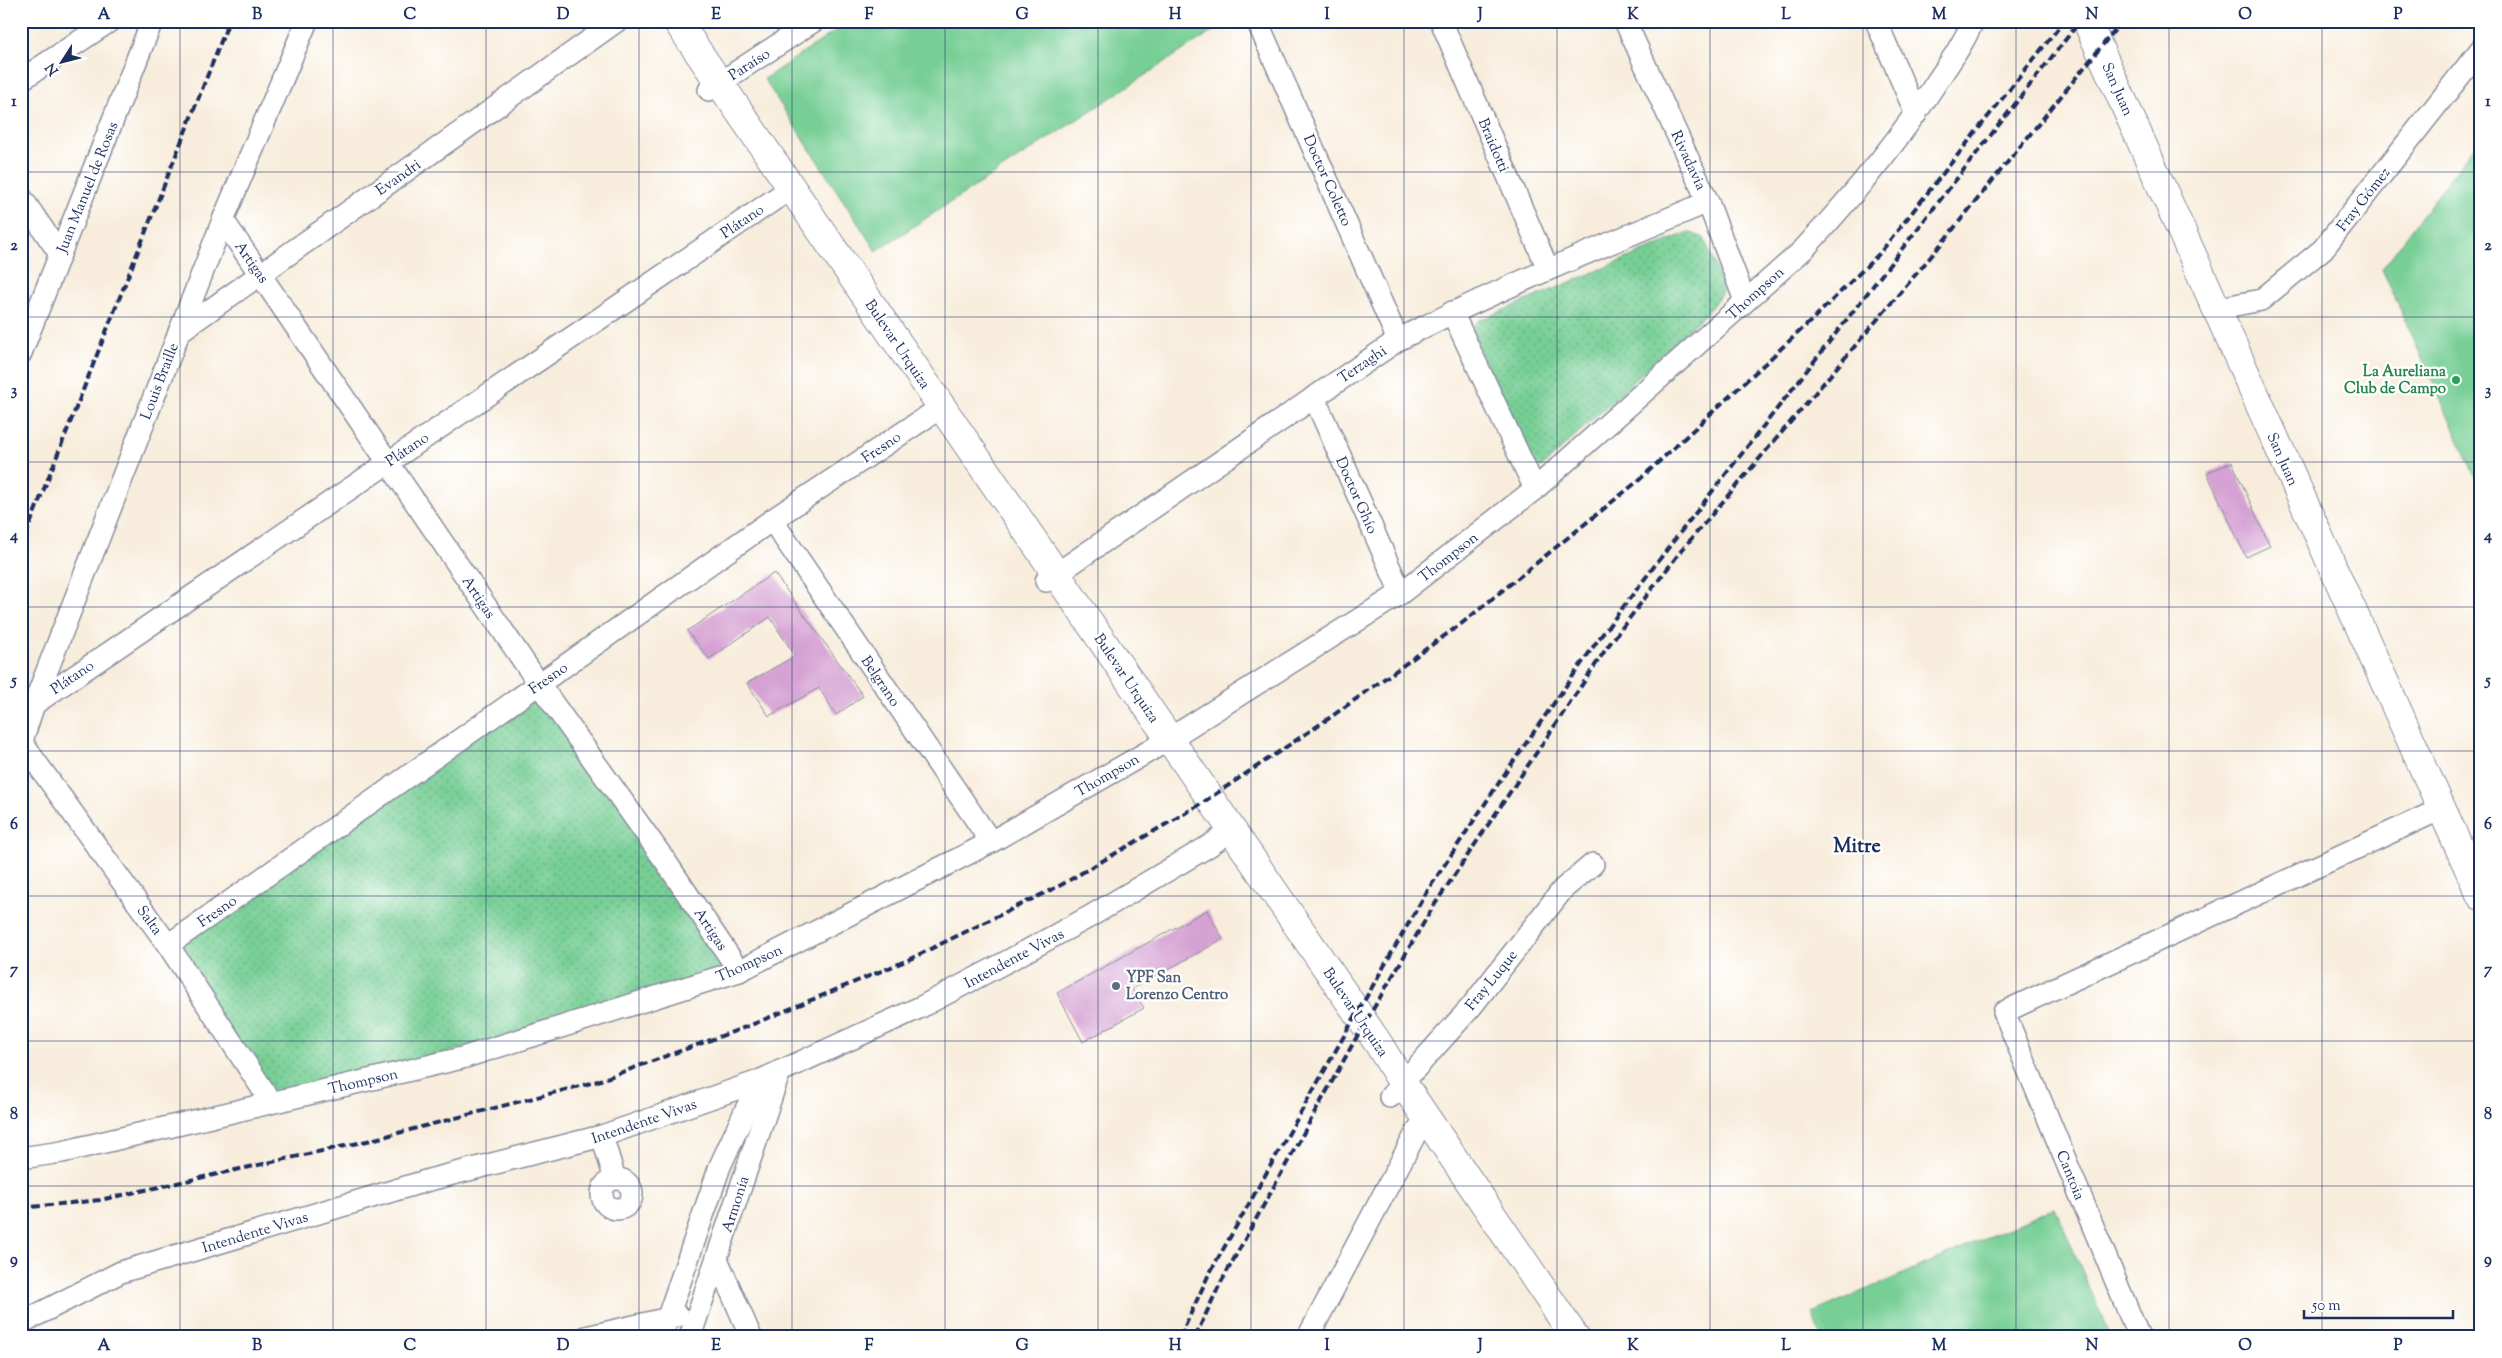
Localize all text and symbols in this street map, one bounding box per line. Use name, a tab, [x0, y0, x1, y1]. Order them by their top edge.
text: A	[98, 4, 111, 27]
text: B	[252, 4, 262, 27]
text: C	[404, 4, 417, 27]
text: D	[557, 4, 570, 27]
text: E	[711, 4, 721, 27]
text: F	[865, 4, 874, 27]
text: G	[1015, 4, 1029, 27]
text: H	[1169, 4, 1182, 27]
text: I	[1324, 4, 1330, 27]
text: J	[1476, 4, 1483, 27]
text: K	[1627, 4, 1639, 27]
text: L	[1781, 4, 1791, 27]
text: M	[1932, 4, 1947, 27]
text: N	[2086, 4, 2099, 27]
text: O	[2238, 4, 2252, 27]
text: P	[2393, 4, 2403, 27]
north arrow	[38, 38, 88, 88]
street label: Paraíso	[725, 44, 775, 87]
text: N	[42, 58, 64, 79]
street label: San Juan	[2096, 59, 2138, 120]
text: 1	[11, 91, 17, 114]
text: 1	[2485, 91, 2491, 114]
street label: Braidotti	[1472, 115, 1513, 176]
street label: Juan Manuel de Rosas	[52, 119, 124, 257]
street label: Rivadavia	[1665, 127, 1711, 194]
street label: Doctor Coletto	[1297, 131, 1356, 230]
street label: Evandri	[372, 155, 426, 201]
street label: Fray Gómez	[2332, 163, 2396, 237]
street label: Plátano	[717, 200, 769, 244]
text: 2	[10, 235, 18, 258]
text: 2	[2484, 235, 2492, 258]
street label: Artigas	[229, 238, 273, 288]
street label: Thompson	[1723, 262, 1789, 326]
street label: Bulevar Urquiza	[859, 296, 935, 394]
street label: Louis Braille	[136, 340, 185, 423]
street label: Terzaghi	[1334, 341, 1391, 389]
place label: La Aureliana Club de Campo	[2344, 362, 2446, 400]
marker: La Aureliana Club de Campo	[2450, 374, 2462, 386]
text: 3	[11, 380, 18, 403]
text: 3	[2485, 380, 2492, 403]
street label: Fresno	[858, 427, 906, 469]
street label: Plátano	[382, 428, 434, 472]
street label: San Juan	[2261, 429, 2303, 490]
street label: Doctor Ghío	[1329, 454, 1382, 538]
text: 4	[9, 525, 18, 548]
text: 4	[2483, 525, 2492, 548]
street label: Thompson	[1415, 528, 1483, 588]
street label: Artigas	[456, 573, 500, 623]
street label: Bulevar Urquiza	[1088, 630, 1164, 728]
street label: Belgrano	[855, 652, 904, 711]
street label: Plátano	[47, 656, 99, 700]
street label: Fresno	[525, 658, 573, 700]
text: 5	[9, 670, 17, 693]
text: 5	[2483, 670, 2491, 693]
street label: Thompson	[1072, 749, 1144, 803]
text: 6	[10, 814, 18, 837]
text: 6	[2484, 814, 2492, 837]
district label: Mitre	[1833, 833, 1881, 862]
street label: Fresno	[194, 891, 242, 933]
street label: Salta	[131, 902, 167, 940]
street label: Artigas	[688, 905, 732, 955]
street label: Intendente Vivas	[961, 924, 1068, 994]
street label: Thompson	[713, 940, 786, 988]
street label: Fray Luque	[1461, 946, 1523, 1016]
text: 7	[10, 959, 19, 982]
text: 7	[2484, 959, 2493, 982]
street label: Bulevar Urquiza	[1317, 964, 1393, 1062]
place label: YPF San Lorenzo Centro	[1126, 968, 1228, 1006]
marker: YPF San Lorenzo Centro	[1110, 980, 1122, 992]
street label: Thompson	[326, 1064, 400, 1101]
street label: Intendente Vivas	[589, 1095, 700, 1150]
text: 8	[10, 1104, 18, 1127]
text: 8	[2484, 1104, 2492, 1127]
street label: Cantoia	[2050, 1148, 2089, 1204]
street label: Armonía	[717, 1174, 755, 1235]
street label: Intendente Vivas	[200, 1207, 311, 1260]
text: 9	[10, 1249, 18, 1272]
text: 9	[2484, 1249, 2492, 1272]
scale bar	[2304, 1288, 2453, 1320]
text: 50 m	[2311, 1296, 2341, 1317]
text: A	[98, 1335, 111, 1358]
text: B	[252, 1335, 262, 1358]
text: C	[404, 1335, 417, 1358]
text: D	[557, 1335, 570, 1358]
text: E	[711, 1335, 721, 1358]
text: F	[865, 1335, 874, 1358]
text: G	[1015, 1335, 1029, 1358]
text: H	[1169, 1335, 1182, 1358]
text: I	[1324, 1335, 1330, 1358]
text: J	[1476, 1335, 1483, 1358]
text: K	[1627, 1335, 1639, 1358]
text: L	[1781, 1335, 1791, 1358]
text: M	[1932, 1335, 1947, 1358]
text: N	[2086, 1335, 2099, 1358]
text: O	[2238, 1335, 2252, 1358]
text: P	[2393, 1335, 2403, 1358]

